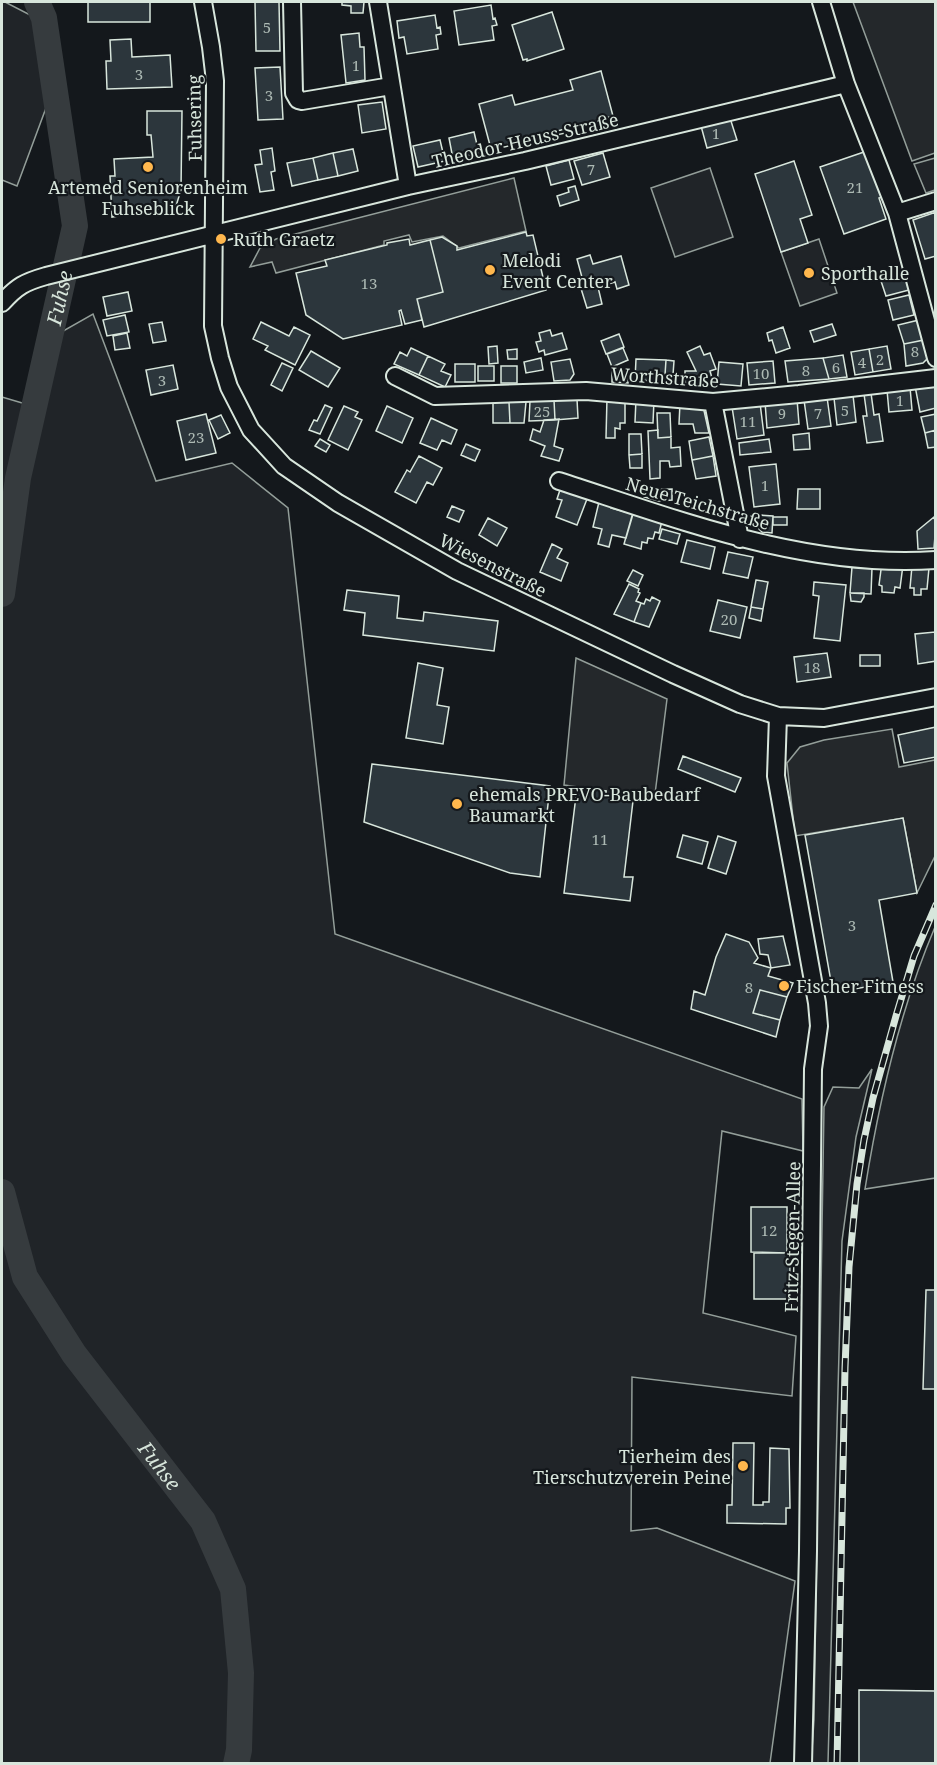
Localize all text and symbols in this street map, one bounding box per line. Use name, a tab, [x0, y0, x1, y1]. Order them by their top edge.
house number: 5	[263, 17, 271, 37]
house number: 1	[352, 55, 360, 75]
house number: 3	[135, 64, 143, 84]
street label: Fuhsering	[181, 74, 207, 162]
house number: 3	[265, 85, 273, 105]
street label: Theodor-Heuss-Straße	[429, 107, 621, 173]
house number: 1	[712, 123, 720, 143]
house number: 7	[587, 159, 595, 179]
marker: Artemed Seniorenheim Fuhseblick	[141, 160, 155, 174]
place label: Artemed Seniorenheim Fuhseblick	[48, 175, 248, 220]
house number: 21	[847, 177, 863, 197]
place label: Ruth Graetz	[233, 227, 335, 251]
marker: Ruth Graetz	[214, 232, 228, 246]
place label: Melodi Event Center	[502, 248, 613, 293]
place label: Sporthalle	[821, 261, 909, 285]
marker: Melodi Event Center	[483, 263, 497, 277]
marker: Sporthalle	[802, 266, 816, 280]
water label: Fuhse	[39, 268, 78, 328]
house number: 13	[361, 273, 377, 293]
house number: 8	[911, 341, 919, 361]
house number: 2	[876, 349, 884, 369]
house number: 4	[858, 352, 867, 372]
house number: 6	[832, 357, 840, 377]
house number: 8	[802, 360, 810, 380]
street label: Worthstraße	[610, 361, 720, 393]
house number: 10	[753, 363, 769, 383]
house number: 3	[158, 370, 166, 390]
house number: 1	[896, 390, 904, 410]
house number: 5	[841, 400, 849, 420]
house number: 25	[534, 401, 550, 421]
house number: 9	[778, 403, 786, 423]
house number: 7	[814, 403, 822, 423]
house number: 11	[740, 411, 756, 431]
house number: 23	[188, 427, 204, 447]
street label: Neue Teichstraße	[623, 471, 773, 535]
house number: 1	[761, 475, 769, 495]
street label: Wiesenstraße	[435, 528, 551, 602]
house number: 20	[721, 609, 737, 629]
house number: 18	[804, 657, 820, 677]
place label: ehemals PREVO-Baubedarf Baumarkt	[469, 782, 701, 827]
marker: ehemals PREVO-Baubedarf Baumarkt	[450, 797, 464, 811]
house number: 11	[592, 829, 608, 849]
house number: 3	[848, 915, 856, 935]
place label: Fischer Fitness	[796, 974, 924, 998]
house number: 8	[745, 977, 753, 997]
marker: Fischer Fitness	[777, 979, 791, 993]
street label: Fritz-Stegen-Allee	[779, 1161, 805, 1313]
house number: 12	[761, 1220, 777, 1240]
water label: Fuhse	[132, 1435, 188, 1495]
place label: Tierheim des Tierschutzverein Peine	[533, 1444, 731, 1489]
marker: Tierheim des Tierschutzverein Peine	[736, 1459, 750, 1473]

